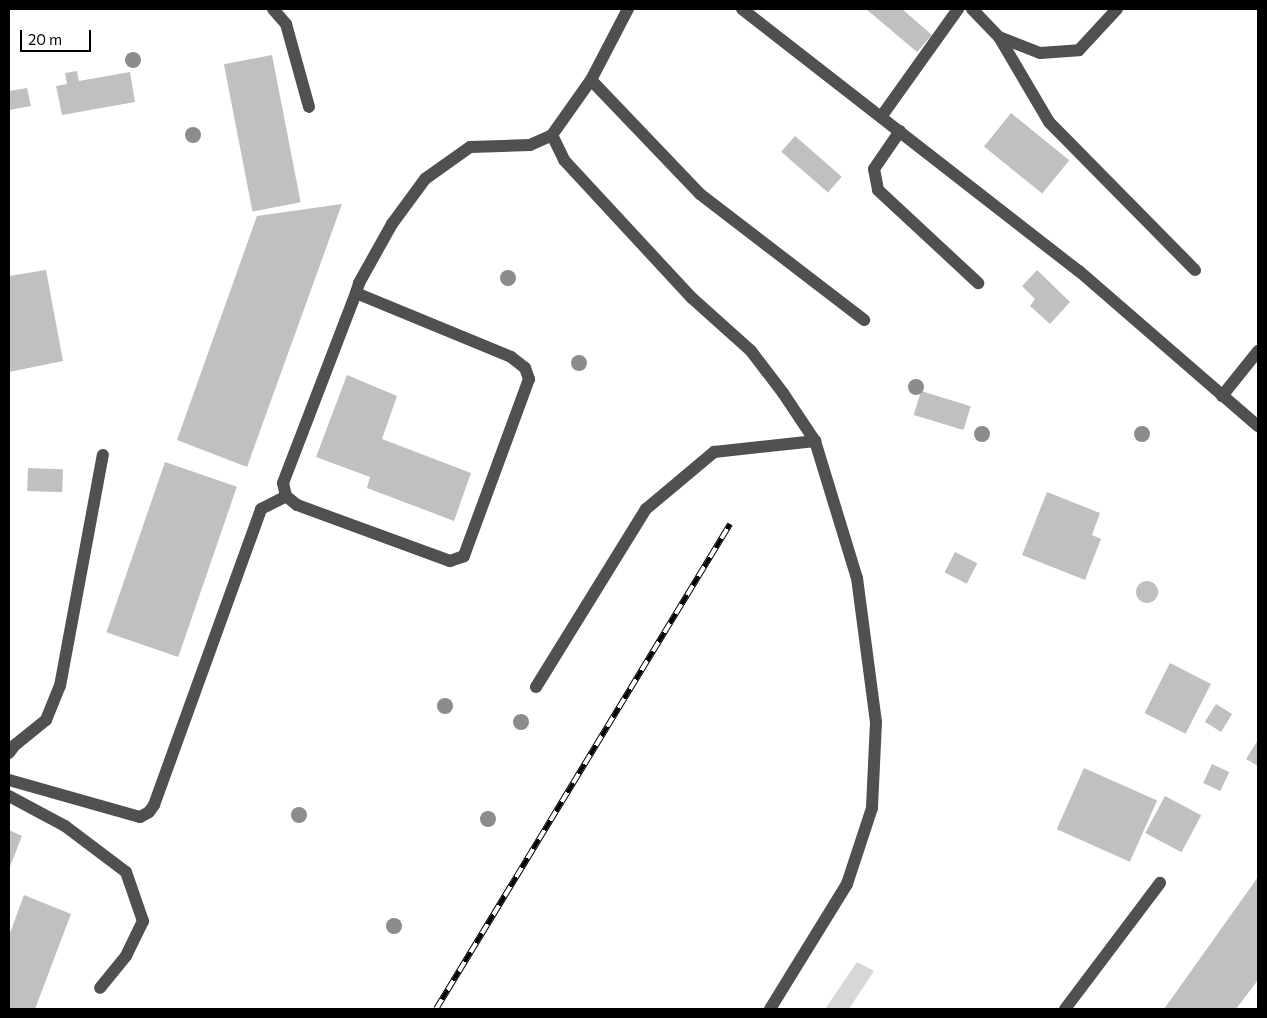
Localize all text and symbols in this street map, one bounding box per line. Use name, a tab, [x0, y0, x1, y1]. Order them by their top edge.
scale bar	[22, 20, 94, 52]
text: 20 m	[28, 30, 62, 48]

